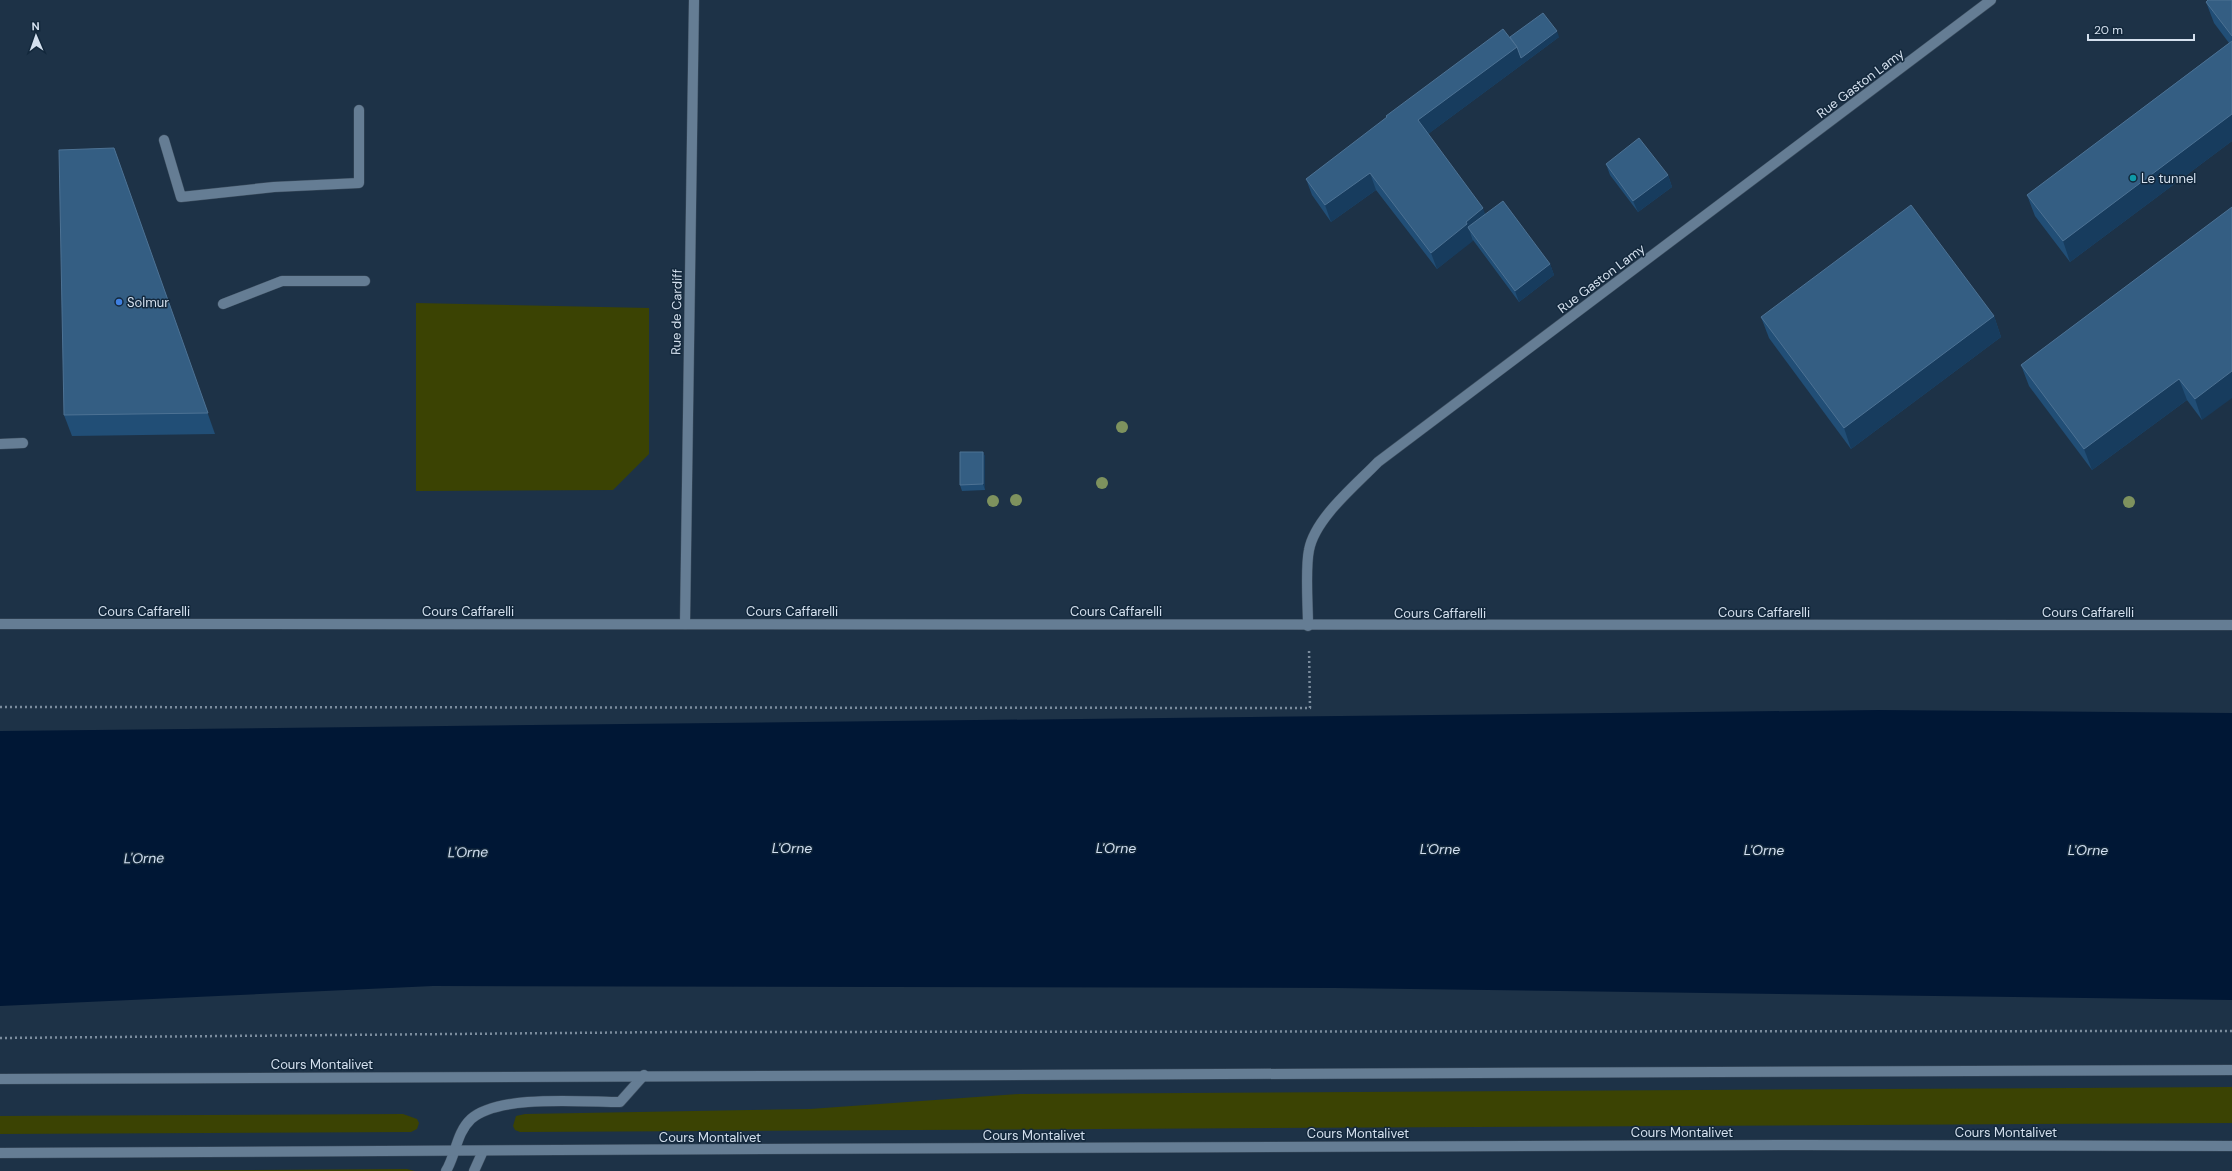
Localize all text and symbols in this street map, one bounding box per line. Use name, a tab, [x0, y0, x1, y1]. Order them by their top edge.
north arrow	[16, 16, 56, 56]
scale bar	[2088, 16, 2194, 42]
text: N	[31, 19, 40, 33]
text: 20 m	[2094, 22, 2123, 38]
street label: Rue Gaston Lamy	[1813, 45, 1907, 122]
place label: Le tunnel	[2141, 170, 2196, 187]
marker: Le tunnel	[2128, 173, 2138, 183]
street label: Rue Gaston Lamy	[1554, 240, 1648, 317]
street label: Rue de Cardiff	[667, 268, 686, 355]
place label: Solmur	[127, 294, 169, 311]
marker: Solmur	[114, 297, 124, 307]
street label: Cours Caffarelli	[98, 603, 190, 620]
street label: Cours Caffarelli	[422, 603, 514, 620]
street label: Cours Caffarelli	[746, 603, 838, 620]
street label: Cours Caffarelli	[1070, 603, 1162, 620]
street label: Cours Caffarelli	[1718, 604, 1810, 621]
street label: Cours Caffarelli	[2042, 604, 2134, 621]
street label: Cours Caffarelli	[1394, 605, 1486, 622]
water label: L'Orne	[772, 839, 812, 857]
water label: L'Orne	[1096, 839, 1136, 857]
water label: L'Orne	[1420, 840, 1460, 858]
water label: L'Orne	[1744, 841, 1784, 859]
water label: L'Orne	[2068, 841, 2108, 859]
water label: L'Orne	[448, 843, 488, 861]
water label: L'Orne	[124, 849, 164, 867]
street label: Cours Montalivet	[271, 1056, 373, 1073]
street label: Cours Montalivet	[1631, 1124, 1733, 1141]
street label: Cours Montalivet	[1955, 1124, 2057, 1141]
street label: Cours Montalivet	[1307, 1125, 1409, 1142]
street label: Cours Montalivet	[983, 1127, 1085, 1144]
street label: Cours Montalivet	[659, 1129, 761, 1146]

